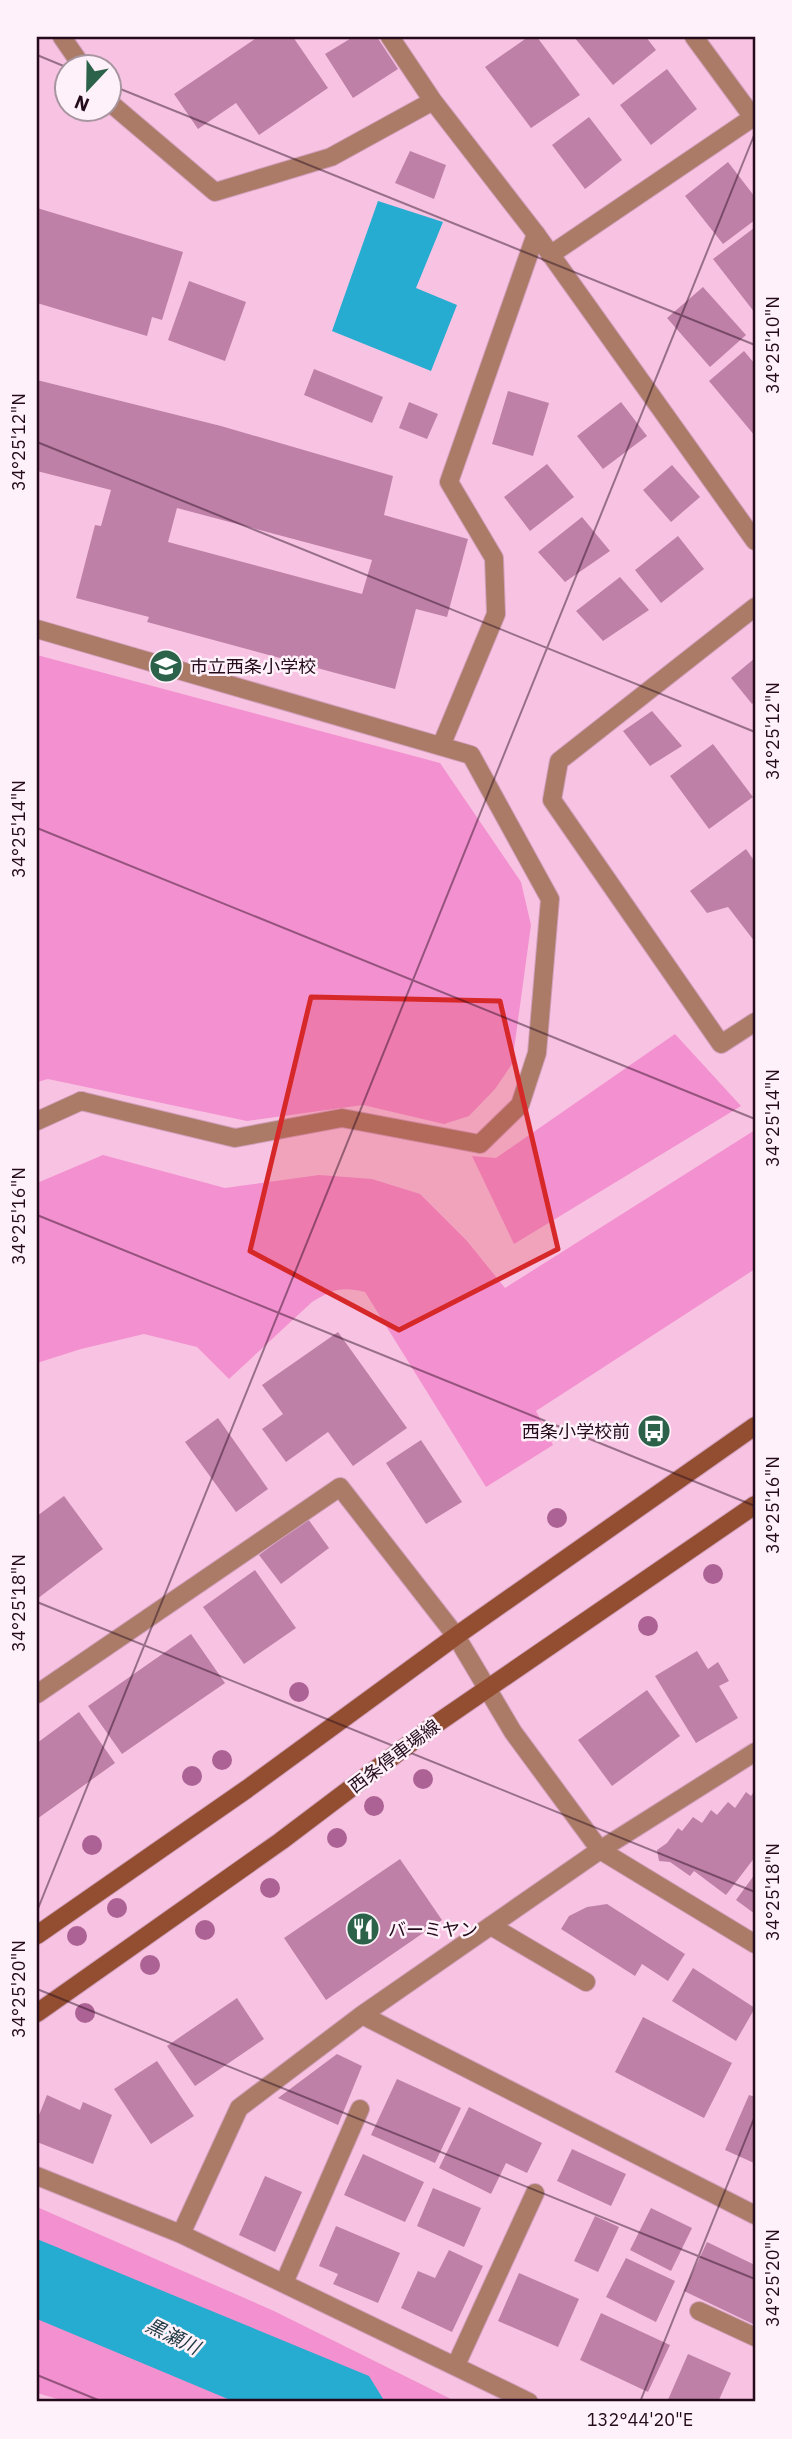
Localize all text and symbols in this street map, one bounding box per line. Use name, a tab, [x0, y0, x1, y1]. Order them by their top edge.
north arrow	[52, 52, 122, 122]
text: N	[71, 90, 93, 117]
text: 34°25'10"N	[761, 296, 784, 394]
text: 34°25'12"N	[7, 393, 30, 491]
school or university icon: 市立西条小学校	[147, 647, 185, 685]
place label: 市立西条小学校	[190, 655, 316, 678]
text: 34°25'12"N	[761, 682, 784, 780]
text: 34°25'14"N	[7, 780, 30, 878]
text: 34°25'14"N	[761, 1069, 784, 1167]
text: 34°25'16"N	[7, 1167, 30, 1265]
bus stop icon: 西条小学校前	[635, 1412, 673, 1450]
place label: 西条小学校前	[522, 1420, 630, 1443]
text: 34°25'16"N	[761, 1456, 784, 1554]
text: 34°25'18"N	[7, 1554, 30, 1652]
street label: 西条停車場線	[344, 1714, 444, 1798]
text: 34°25'18"N	[761, 1843, 784, 1941]
restaurant icon: バーミヤン	[344, 1910, 382, 1948]
place label: バーミヤン	[388, 1918, 478, 1941]
text: 34°25'20"N	[7, 1940, 30, 2038]
text: 34°25'20"N	[761, 2229, 784, 2327]
water label: 黒瀬川	[142, 2313, 206, 2360]
text: 132°44'20"E	[587, 2408, 693, 2431]

